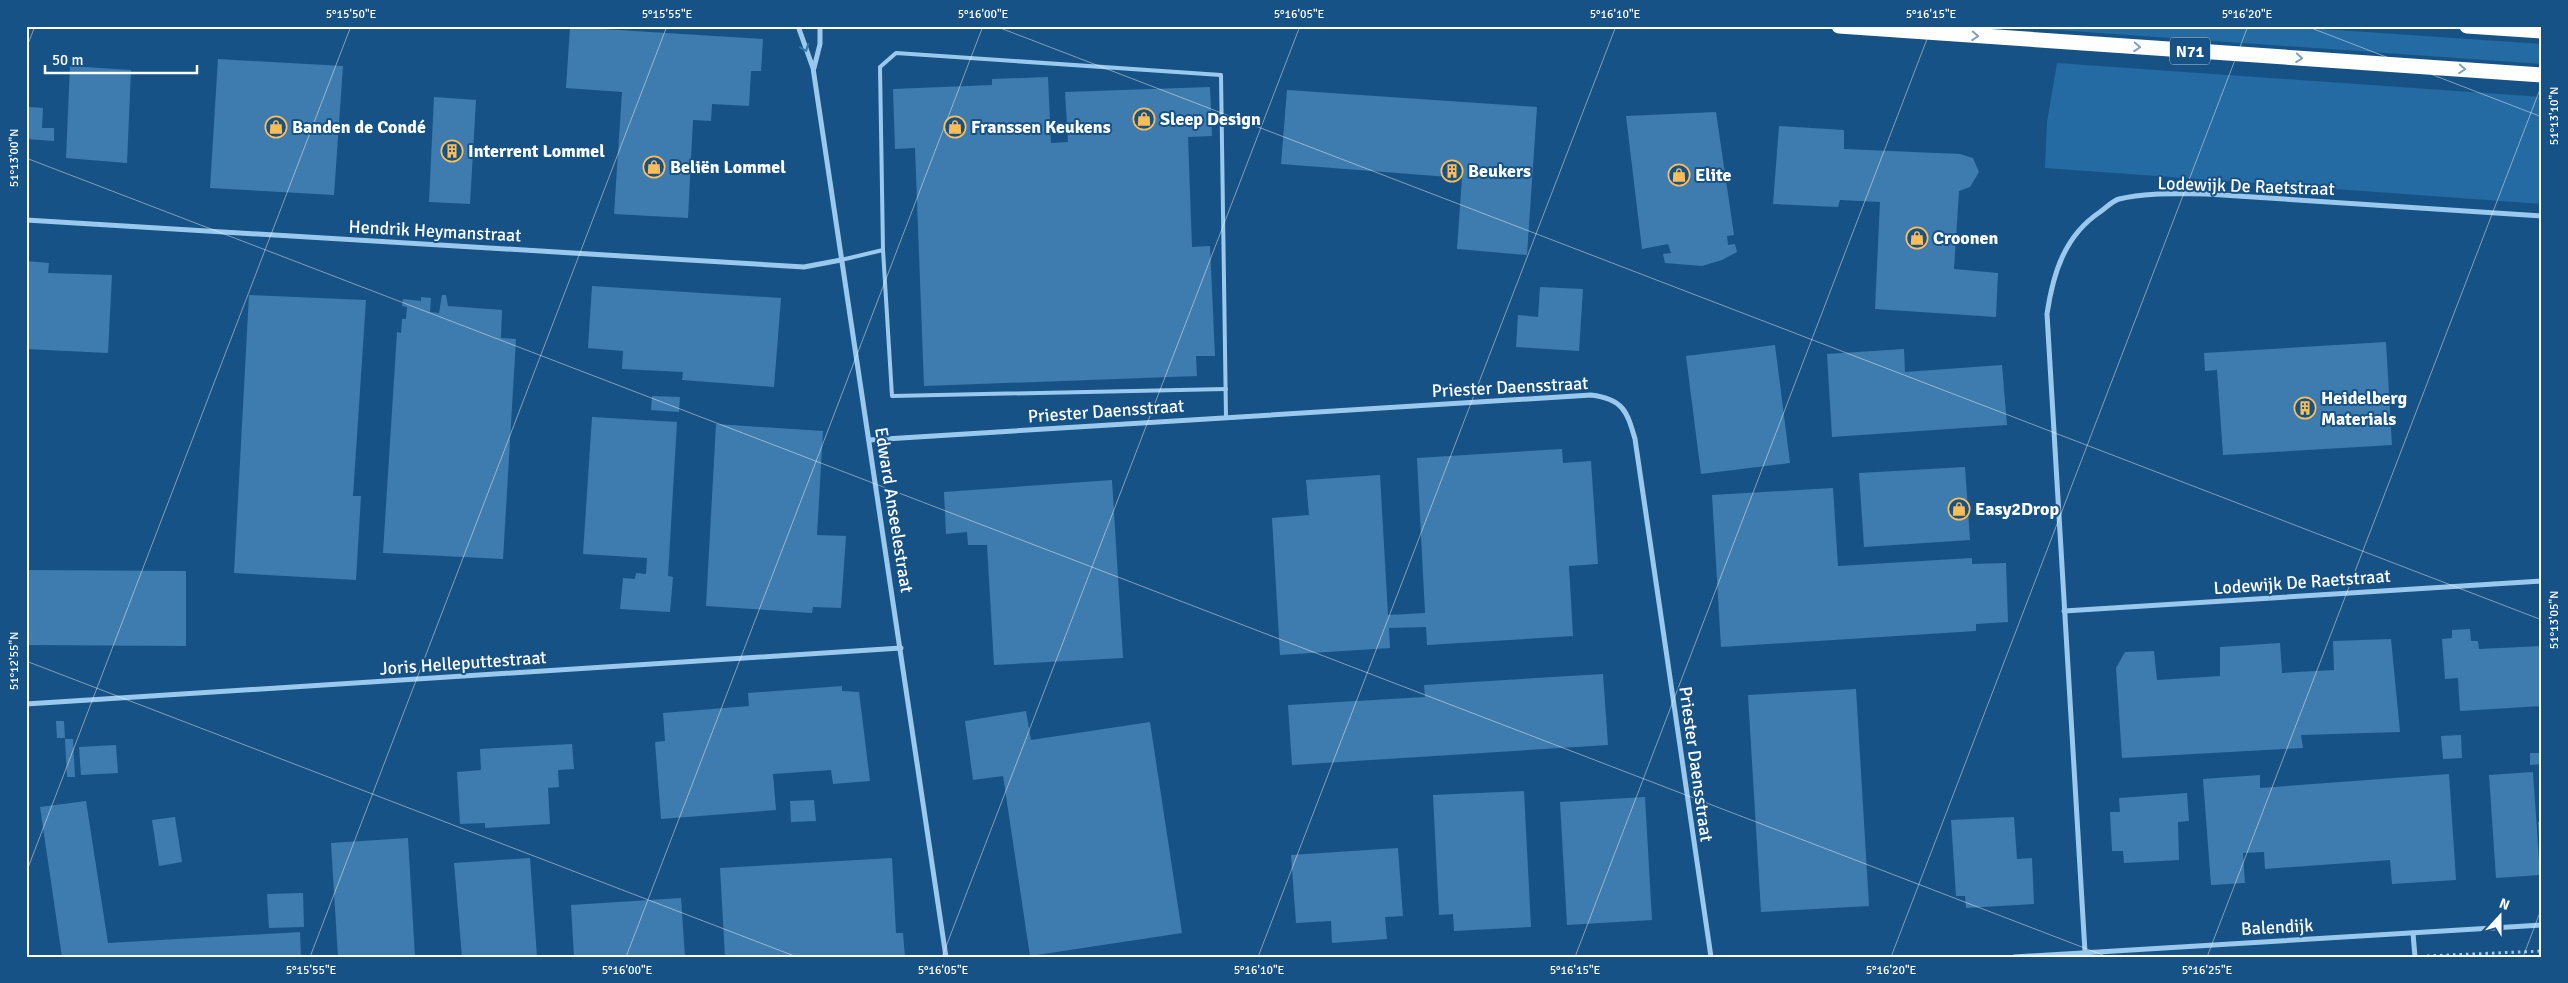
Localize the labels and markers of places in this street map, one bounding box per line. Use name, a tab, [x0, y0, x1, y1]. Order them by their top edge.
shop icon: Sleep Design	[1132, 107, 1156, 131]
place label: Sleep Design	[1160, 108, 1261, 130]
shop icon: Banden de Condé	[264, 115, 288, 139]
shop icon: Franssen Keukens	[943, 115, 967, 139]
place label: Banden de Condé	[292, 116, 426, 138]
place label: Franssen Keukens	[971, 116, 1111, 138]
building icon: Interrent Lommel	[440, 139, 464, 163]
place label: Interrent Lommel	[468, 140, 605, 162]
shop icon: Beliën Lommel	[642, 155, 666, 179]
place label: Beliën Lommel	[670, 156, 786, 178]
building icon: Beukers	[1440, 159, 1464, 183]
place label: Beukers	[1468, 160, 1531, 182]
shop icon: Elite	[1667, 163, 1691, 187]
place label: Elite	[1695, 164, 1732, 186]
shop icon: Croonen	[1905, 226, 1929, 250]
place label: Croonen	[1933, 227, 1999, 249]
place label: Heidelberg Materials	[2321, 387, 2407, 430]
building icon: Heidelberg Materials	[2293, 396, 2317, 420]
shop icon: Easy2Drop	[1947, 497, 1971, 521]
place label: Easy2Drop	[1975, 498, 2059, 520]

